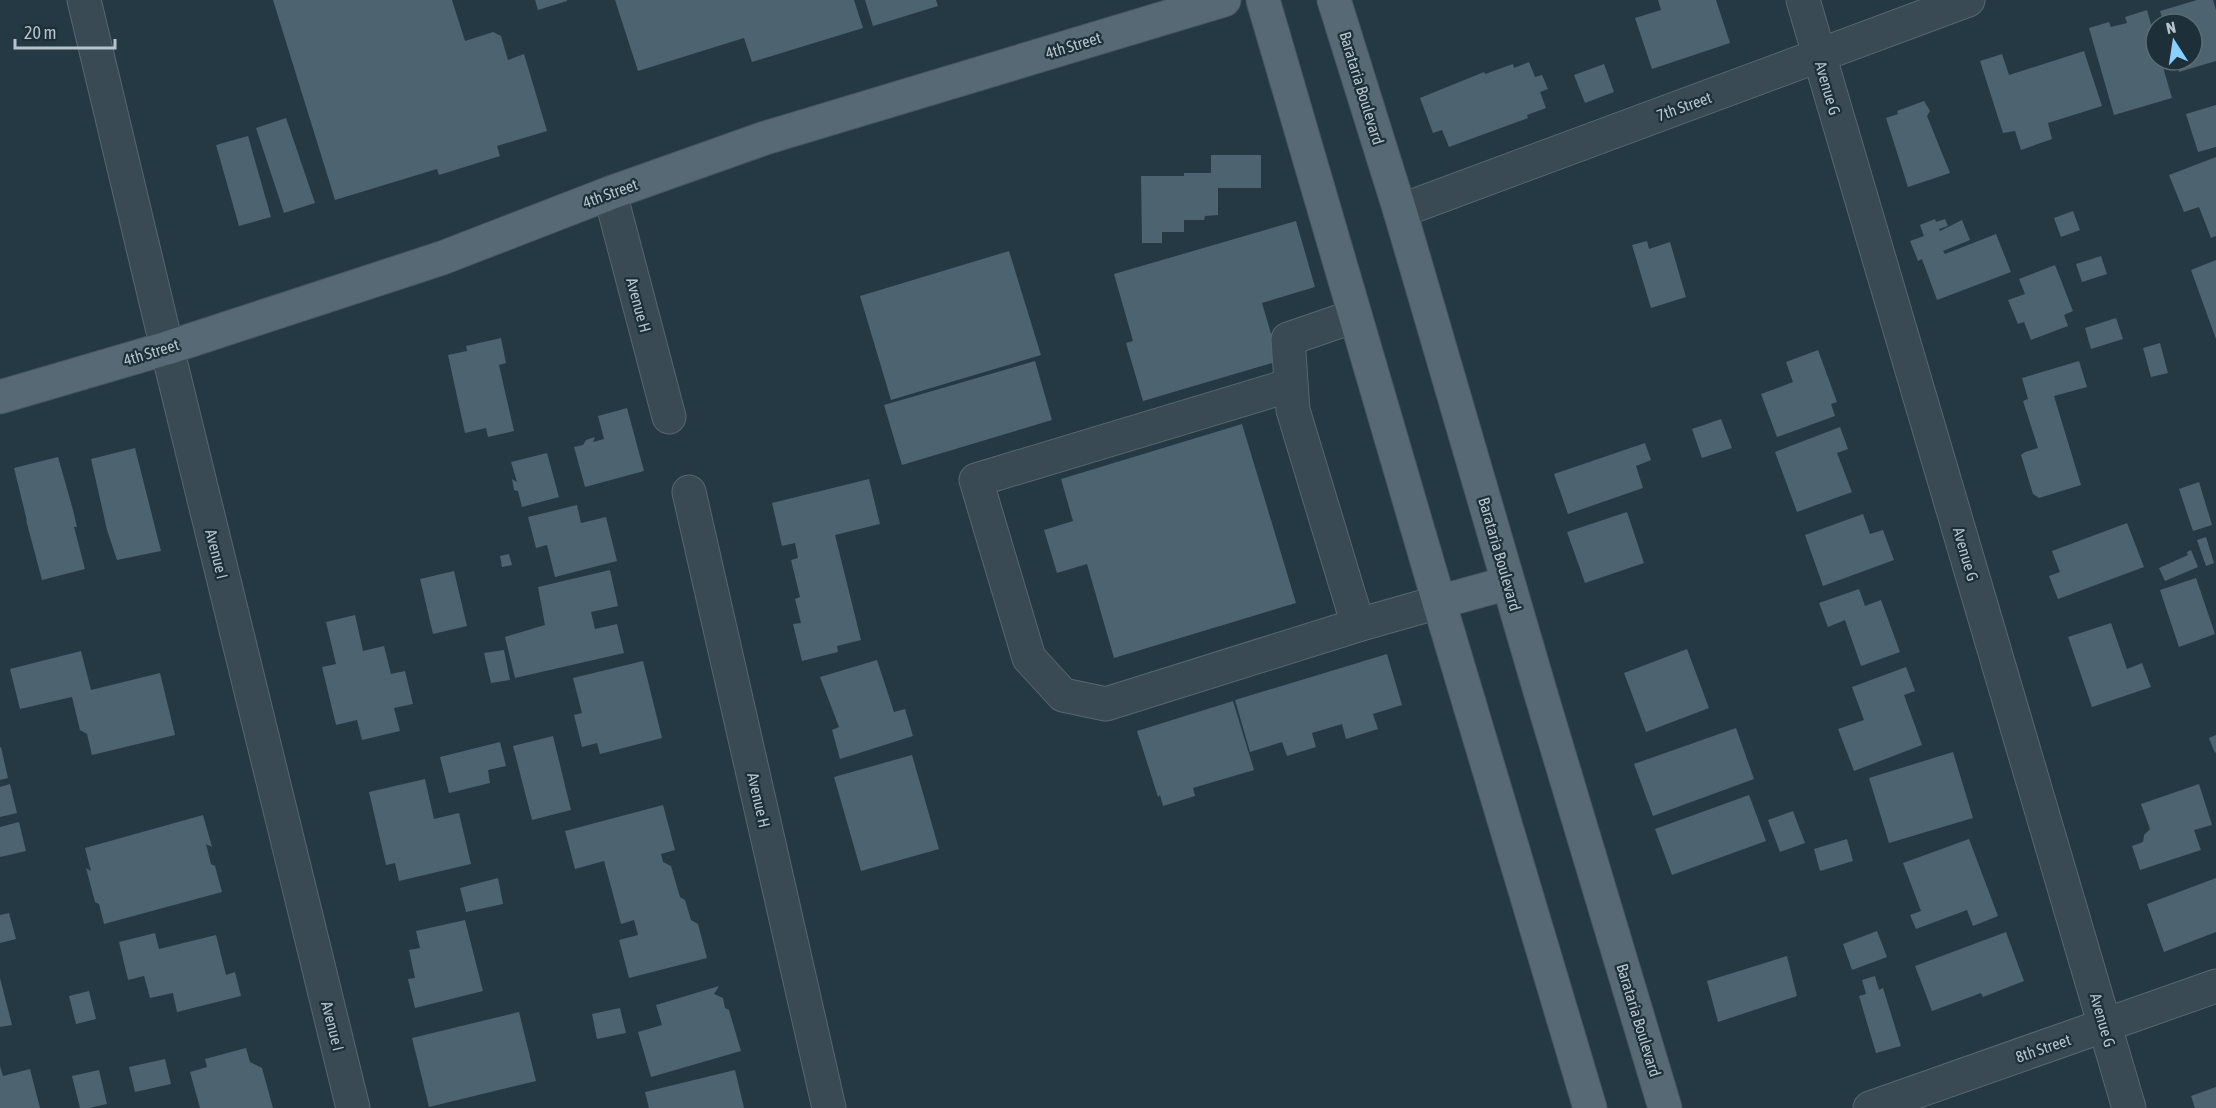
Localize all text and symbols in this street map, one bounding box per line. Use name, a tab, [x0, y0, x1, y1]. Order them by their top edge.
scale bar	[15, 12, 116, 50]
north arrow	[2144, 12, 2204, 72]
text: N	[2164, 18, 2177, 37]
text: 20 m	[24, 22, 56, 43]
street label: 4th Street	[1043, 28, 1103, 62]
street label: Barataria Boulevard	[1336, 29, 1388, 147]
street label: Avenue G	[1812, 59, 1844, 117]
street label: 7th Street	[1654, 88, 1714, 124]
street label: 4th Street	[580, 175, 640, 211]
street label: Avenue H	[623, 276, 655, 334]
street label: 4th Street	[121, 335, 181, 369]
street label: Barataria Boulevard	[1475, 495, 1525, 613]
street label: Avenue G	[1950, 525, 1982, 583]
street label: Avenue I	[202, 527, 232, 581]
street label: Avenue H	[744, 771, 774, 829]
street label: Barataria Boulevard	[1613, 961, 1665, 1079]
street label: Avenue G	[2087, 991, 2119, 1049]
street label: Avenue I	[318, 999, 348, 1053]
street label: 8th Street	[2013, 1030, 2073, 1066]

